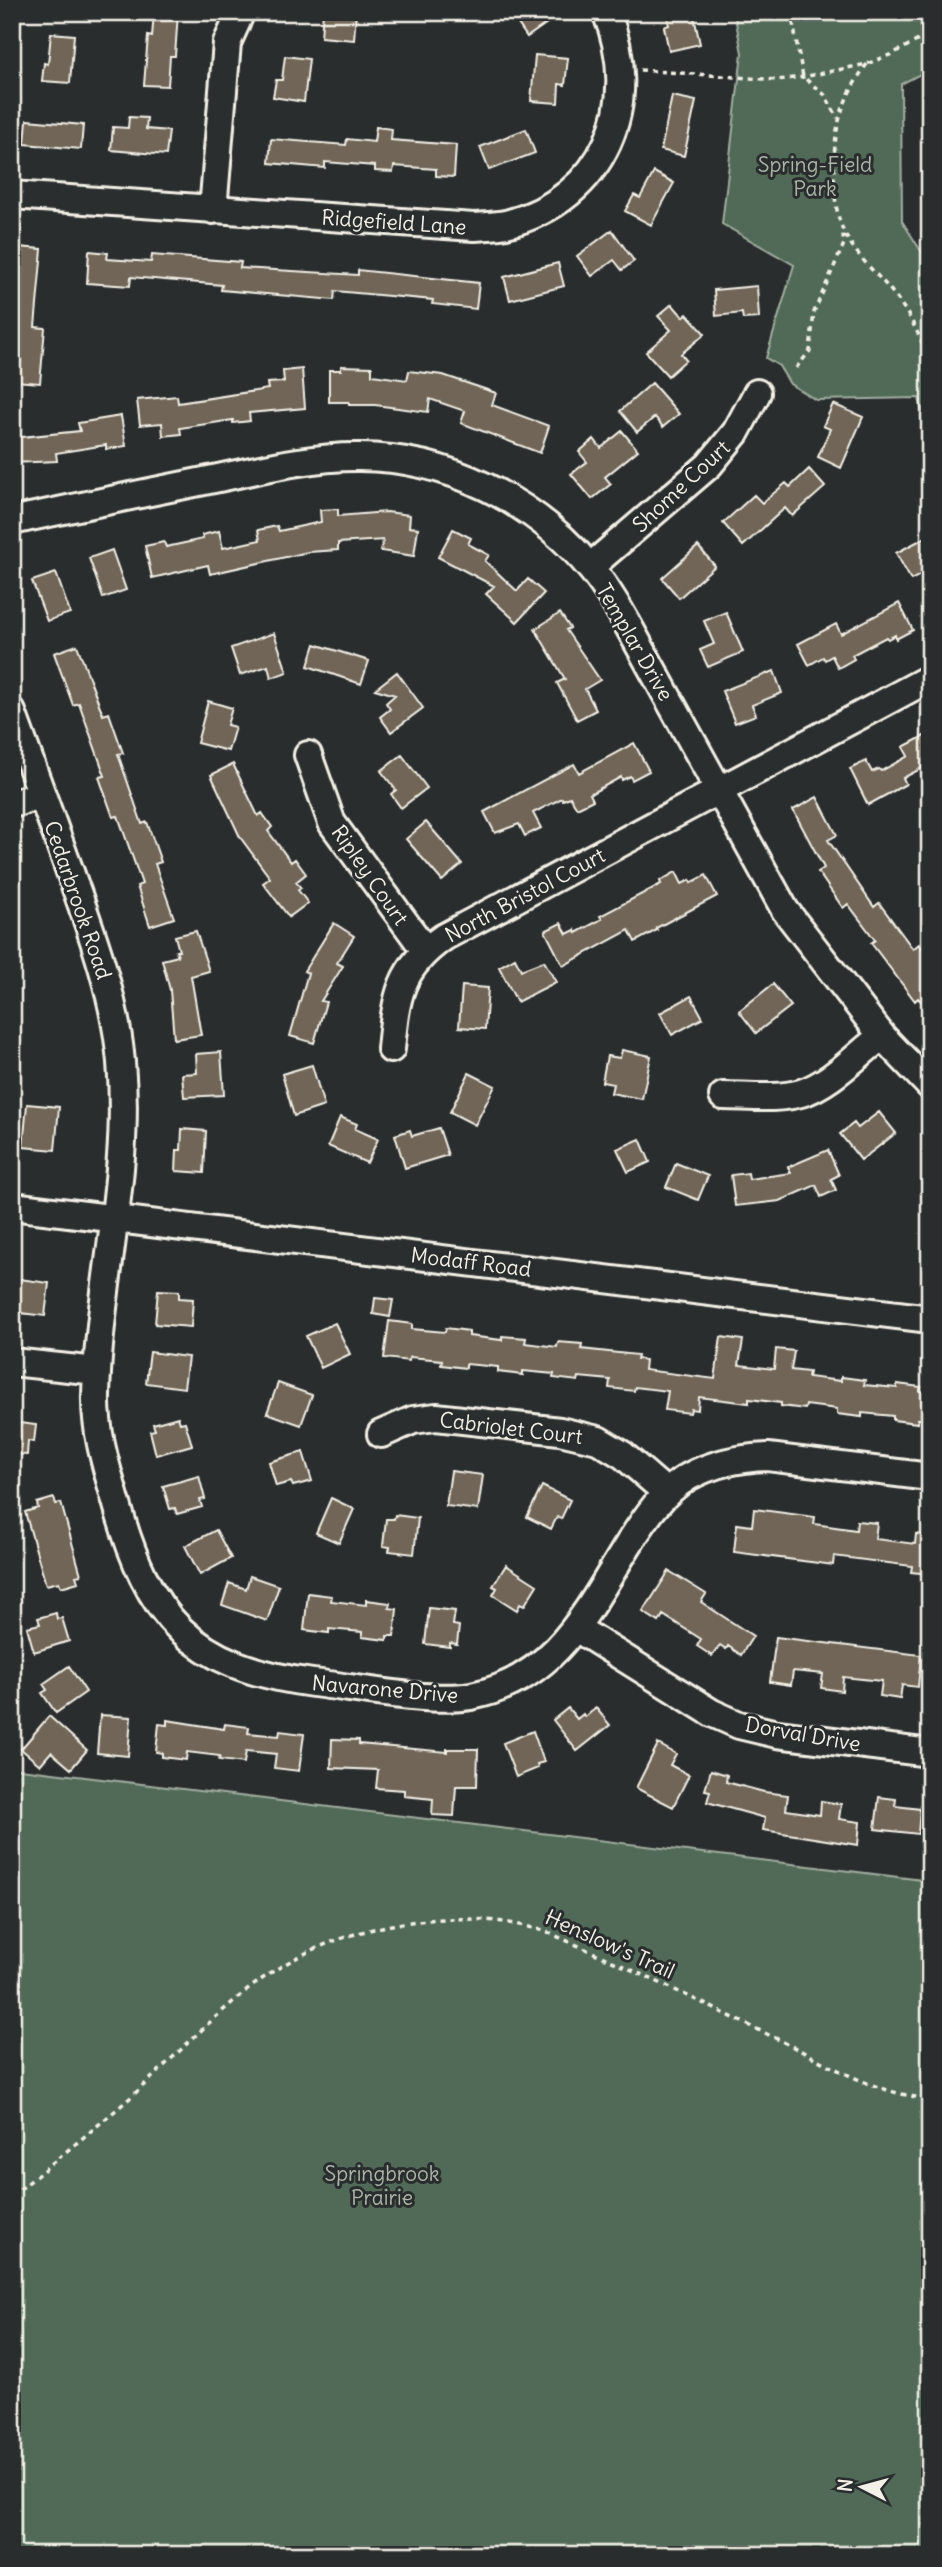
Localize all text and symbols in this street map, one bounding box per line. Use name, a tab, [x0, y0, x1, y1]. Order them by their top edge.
park label: Spring-Field Park	[758, 151, 872, 202]
street label: Ridgefield Lane	[321, 203, 467, 241]
street label: Shome Court	[627, 434, 735, 538]
street label: Templar Drive	[591, 578, 679, 706]
street label: Cedarbrook Road	[38, 817, 118, 983]
street label: Ripley Court	[326, 820, 414, 930]
street label: North Bristol Court	[440, 841, 610, 949]
street label: Modaff Road	[409, 1241, 533, 1283]
street label: Cabriolet Court	[438, 1406, 584, 1450]
street label: Navarone Drive	[311, 1669, 459, 1709]
street label: Dorval Drive	[743, 1711, 863, 1757]
street label: Henslow's Trail	[541, 1903, 679, 1985]
park label: Springbrook Prairie	[324, 2160, 440, 2211]
north arrow	[827, 2452, 897, 2522]
text: N	[832, 2477, 858, 2493]

